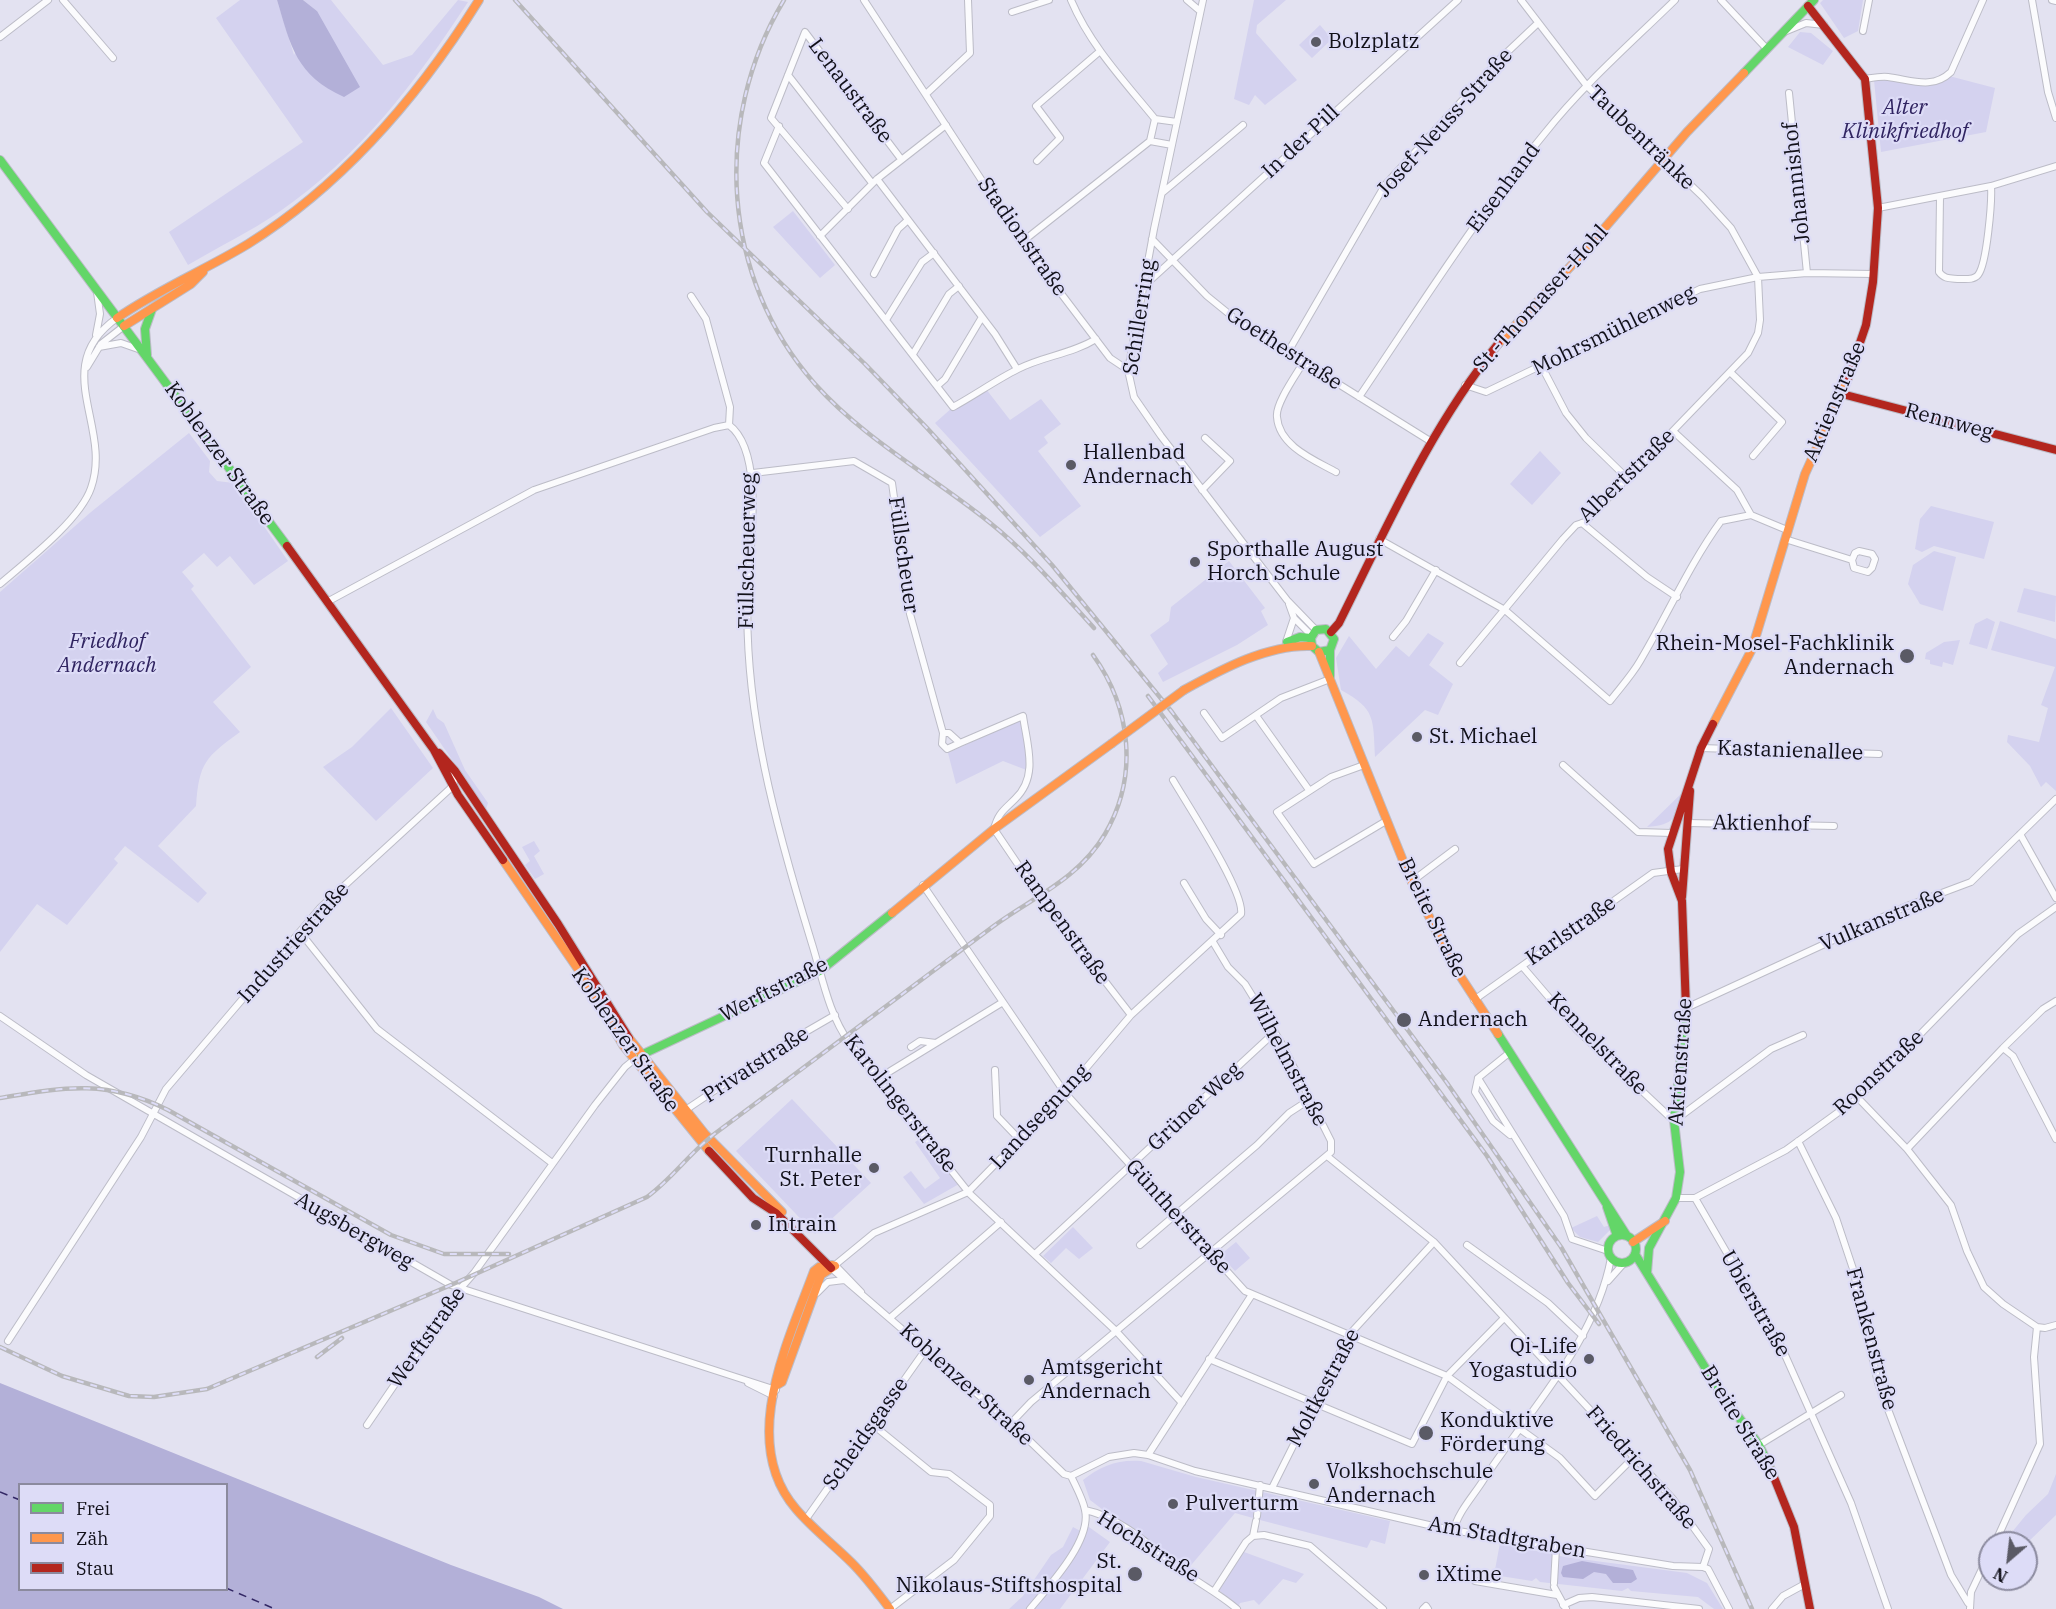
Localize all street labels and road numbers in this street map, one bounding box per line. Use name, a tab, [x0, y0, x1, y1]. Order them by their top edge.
street label: Lenaustraße	[802, 34, 898, 148]
street label: Josef-Neuss-Straße	[1372, 43, 1518, 203]
street label: Taubentränke	[1582, 80, 1700, 196]
street label: In der Pill	[1257, 100, 1345, 184]
street label: Johannishof	[1778, 121, 1816, 245]
street label: Eisenhand	[1462, 138, 1546, 238]
street label: Stadionstraße	[972, 173, 1072, 301]
street label: St.-Thomaser-Hohl	[1468, 220, 1614, 378]
street label: Schillerring	[1118, 257, 1162, 377]
street label: Mohrsmühlenweg	[1528, 281, 1700, 381]
street label: Goethestraße	[1221, 302, 1347, 396]
street label: Aktienstraße	[1798, 338, 1872, 466]
street label: Koblenzer Straße	[159, 377, 279, 531]
street label: Rennweg	[1902, 398, 1996, 446]
street label: Albertstraße	[1573, 424, 1681, 528]
street label: Füllscheuerweg	[734, 472, 762, 630]
street label: Füllscheuer	[882, 495, 924, 615]
street label: Kastanienallee	[1716, 736, 1864, 766]
street label: Aktienhof	[1712, 811, 1810, 837]
street label: Breite Straße	[1392, 854, 1472, 982]
street label: Rampenstraße	[1009, 856, 1115, 990]
street label: Industriestraße	[233, 877, 355, 1009]
street label: Vulkanstraße	[1816, 882, 1948, 958]
street label: Karlstraße	[1521, 891, 1621, 971]
street label: Werftstraße	[716, 952, 832, 1028]
street label: Koblenzer Straße	[566, 963, 684, 1117]
street label: Kennelstraße	[1542, 987, 1652, 1101]
street label: Wilhelmstraße	[1241, 989, 1333, 1131]
street label: Aktienstraße	[1664, 997, 1698, 1127]
street label: Privatstraße	[698, 1021, 814, 1109]
street label: Roonstraße	[1829, 1025, 1929, 1121]
street label: Karolingerstraße	[838, 1030, 962, 1178]
street label: Grüner Weg	[1143, 1057, 1247, 1157]
street label: Landsegnung	[985, 1059, 1095, 1175]
street label: Güntherstraße	[1120, 1154, 1236, 1280]
street label: Augsbergweg	[290, 1187, 418, 1275]
street label: Ubierstraße	[1715, 1247, 1795, 1361]
street label: Frankenstraße	[1840, 1265, 1902, 1413]
street label: Werftstraße	[383, 1283, 471, 1393]
street label: Koblenzer Straße	[894, 1318, 1038, 1452]
street label: Moltkestraße	[1282, 1325, 1366, 1451]
street label: Breite Straße	[1695, 1361, 1785, 1485]
street label: Scheidsgasse	[818, 1373, 914, 1495]
street label: Friedrichstraße	[1580, 1401, 1702, 1535]
street label: Hochstraße	[1092, 1506, 1204, 1588]
street label: Am Stadtgraben	[1426, 1512, 1588, 1564]

